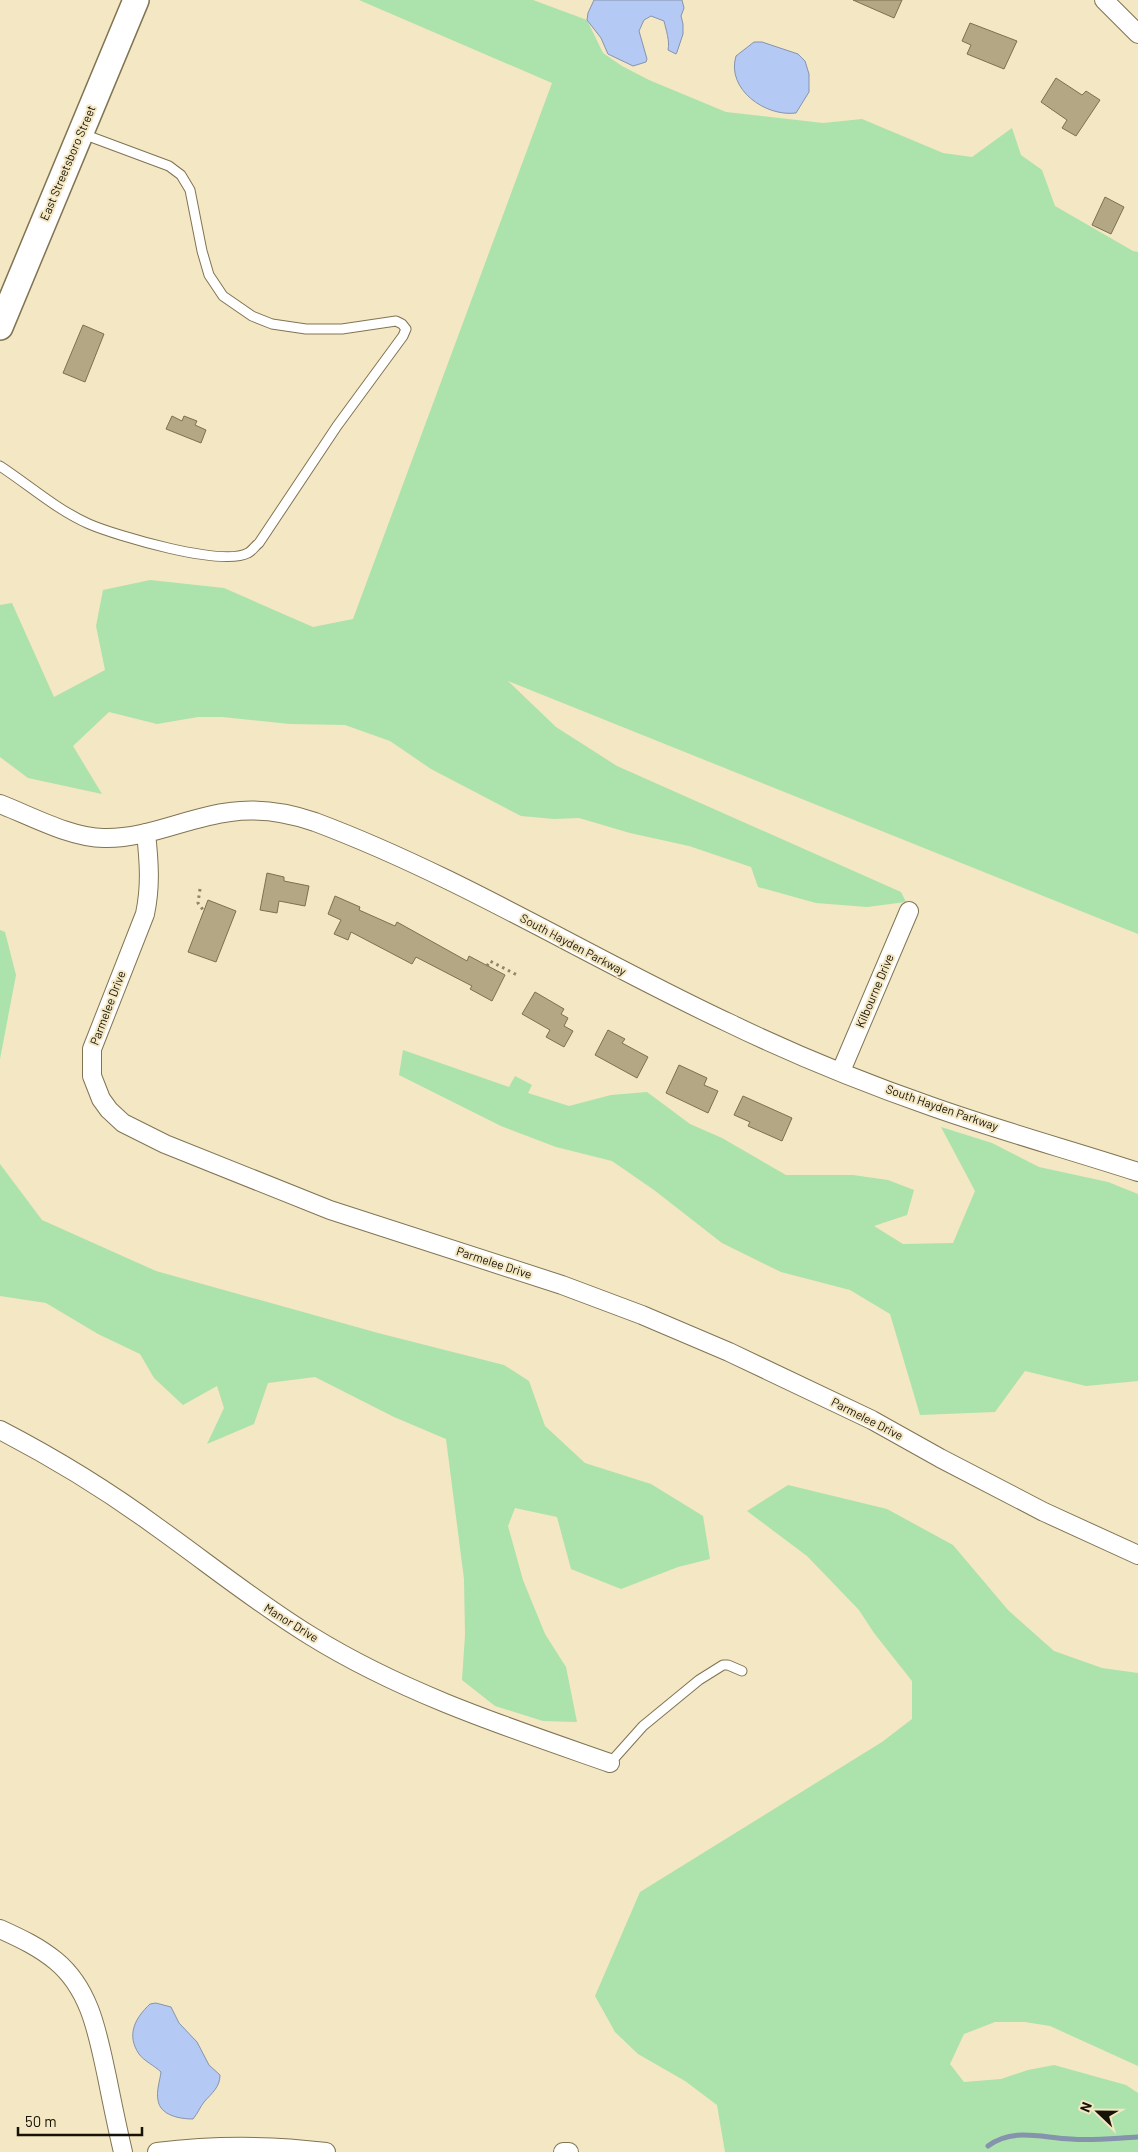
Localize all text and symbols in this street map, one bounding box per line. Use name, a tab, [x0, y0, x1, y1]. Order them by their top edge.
street label: East Streetsboro Street	[37, 103, 98, 222]
street label: South Hayden Parkway	[518, 910, 629, 978]
street label: Kilbourne Drive	[852, 952, 896, 1030]
street label: Parmelee Drive	[86, 968, 128, 1047]
street label: South Hayden Parkway	[884, 1081, 1001, 1133]
street label: Parmelee Drive	[455, 1243, 534, 1281]
street label: Parmelee Drive	[829, 1394, 906, 1442]
street label: Manor Drive	[262, 1600, 321, 1644]
north arrow	[1073, 2087, 1123, 2137]
text: N	[1076, 2099, 1095, 2114]
scale bar	[18, 2104, 141, 2136]
text: 50 m	[25, 2112, 57, 2130]

